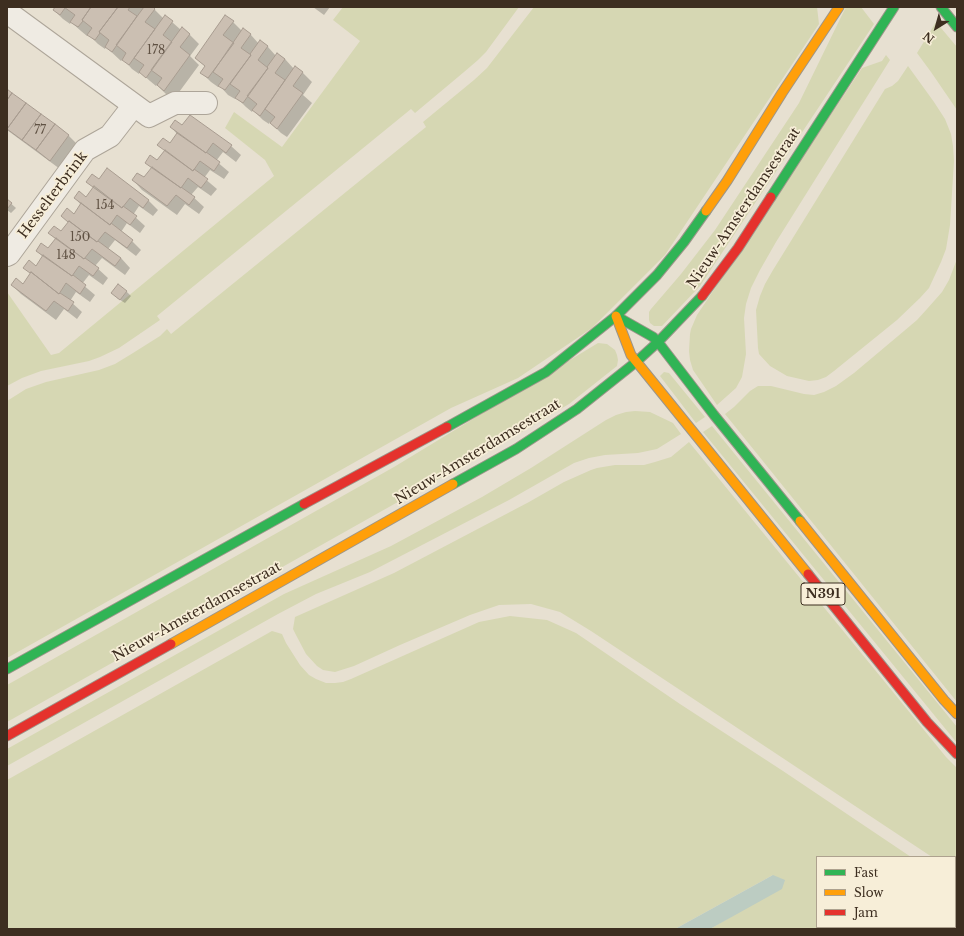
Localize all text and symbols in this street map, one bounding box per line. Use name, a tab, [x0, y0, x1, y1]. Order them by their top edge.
north arrow	[916, 8, 956, 48]
text: N	[920, 29, 937, 46]
house number: 178	[147, 44, 165, 58]
house number: 77	[34, 124, 46, 138]
street label: Nieuw-Amsterdamsestraat	[684, 124, 804, 292]
street label: Hesselterbrink	[15, 148, 91, 242]
house number: 154	[95, 199, 115, 213]
house number: 150	[70, 231, 90, 245]
house number: 148	[56, 249, 76, 263]
street label: Nieuw-Amsterdamsestraat	[392, 396, 564, 508]
street label: Nieuw-Amsterdamsestraat	[110, 558, 284, 666]
road number: N391	[801, 583, 845, 605]
legend	[816, 856, 956, 928]
text: Fast	[854, 865, 878, 880]
text: Slow	[854, 885, 883, 900]
text: Jam	[854, 905, 878, 920]

